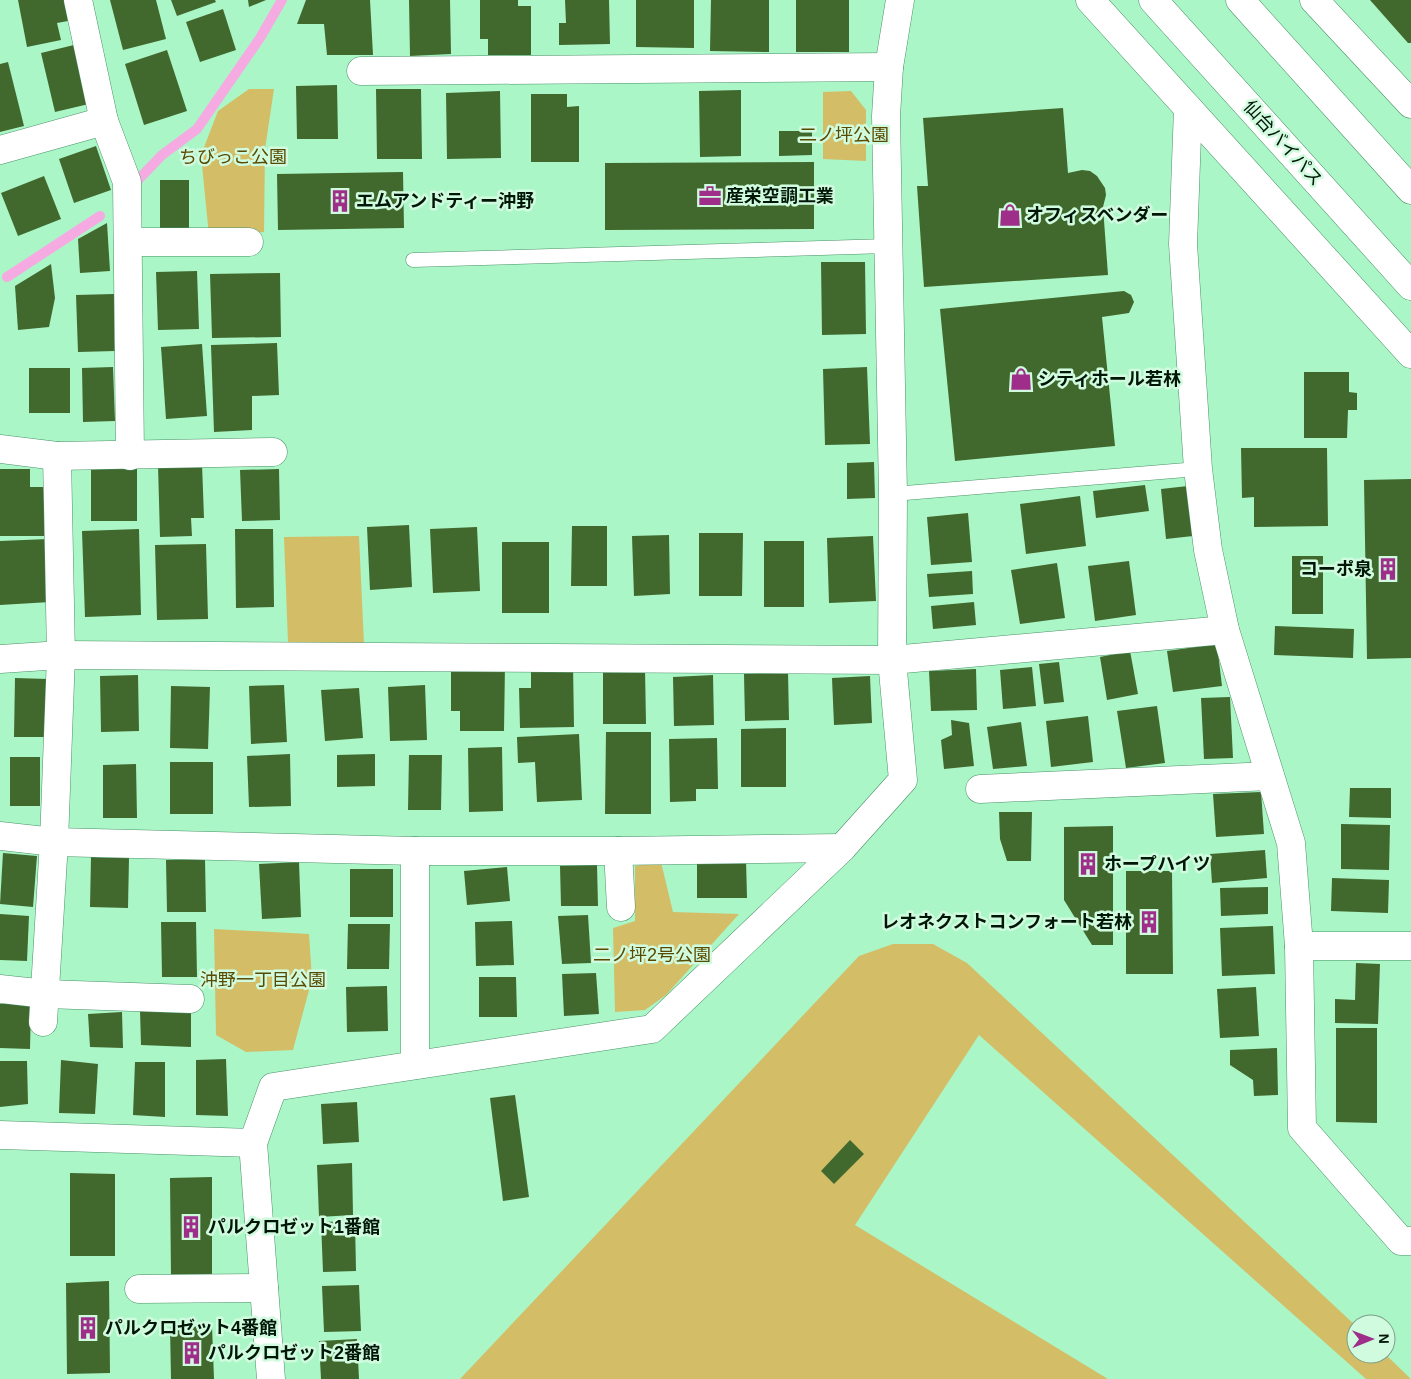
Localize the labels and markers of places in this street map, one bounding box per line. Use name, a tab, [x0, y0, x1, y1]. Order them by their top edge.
office icon: 産栄空調工業	[697, 183, 723, 209]
place label: 産栄空調工業	[726, 186, 834, 206]
building icon: エムアンドティー沖野	[327, 188, 353, 214]
place label: エムアンドティー沖野	[356, 191, 534, 211]
shop icon: オフィスベンダー	[997, 202, 1023, 228]
place label: オフィスベンダー	[1026, 205, 1168, 225]
shop icon: シティホール若林	[1008, 366, 1034, 392]
place label: シティホール若林	[1038, 369, 1181, 389]
building icon: コーポ泉	[1375, 556, 1401, 582]
place label: コーポ泉	[1300, 559, 1372, 579]
building icon: ホープハイツ	[1075, 851, 1101, 877]
place label: ホープハイツ	[1104, 854, 1211, 874]
building icon: レオネクストコンフォート若林	[1136, 909, 1162, 935]
place label: レオネクストコンフォート若林	[881, 912, 1132, 932]
building icon: パルクロゼット1番館	[178, 1214, 204, 1240]
place label: パルクロゼット1番館	[208, 1217, 380, 1237]
building icon: パルクロゼット4番館	[75, 1315, 101, 1341]
place label: パルクロゼット4番館	[105, 1318, 277, 1338]
building icon: パルクロゼット2番館	[179, 1340, 205, 1366]
place label: パルクロゼット2番館	[208, 1343, 380, 1363]

